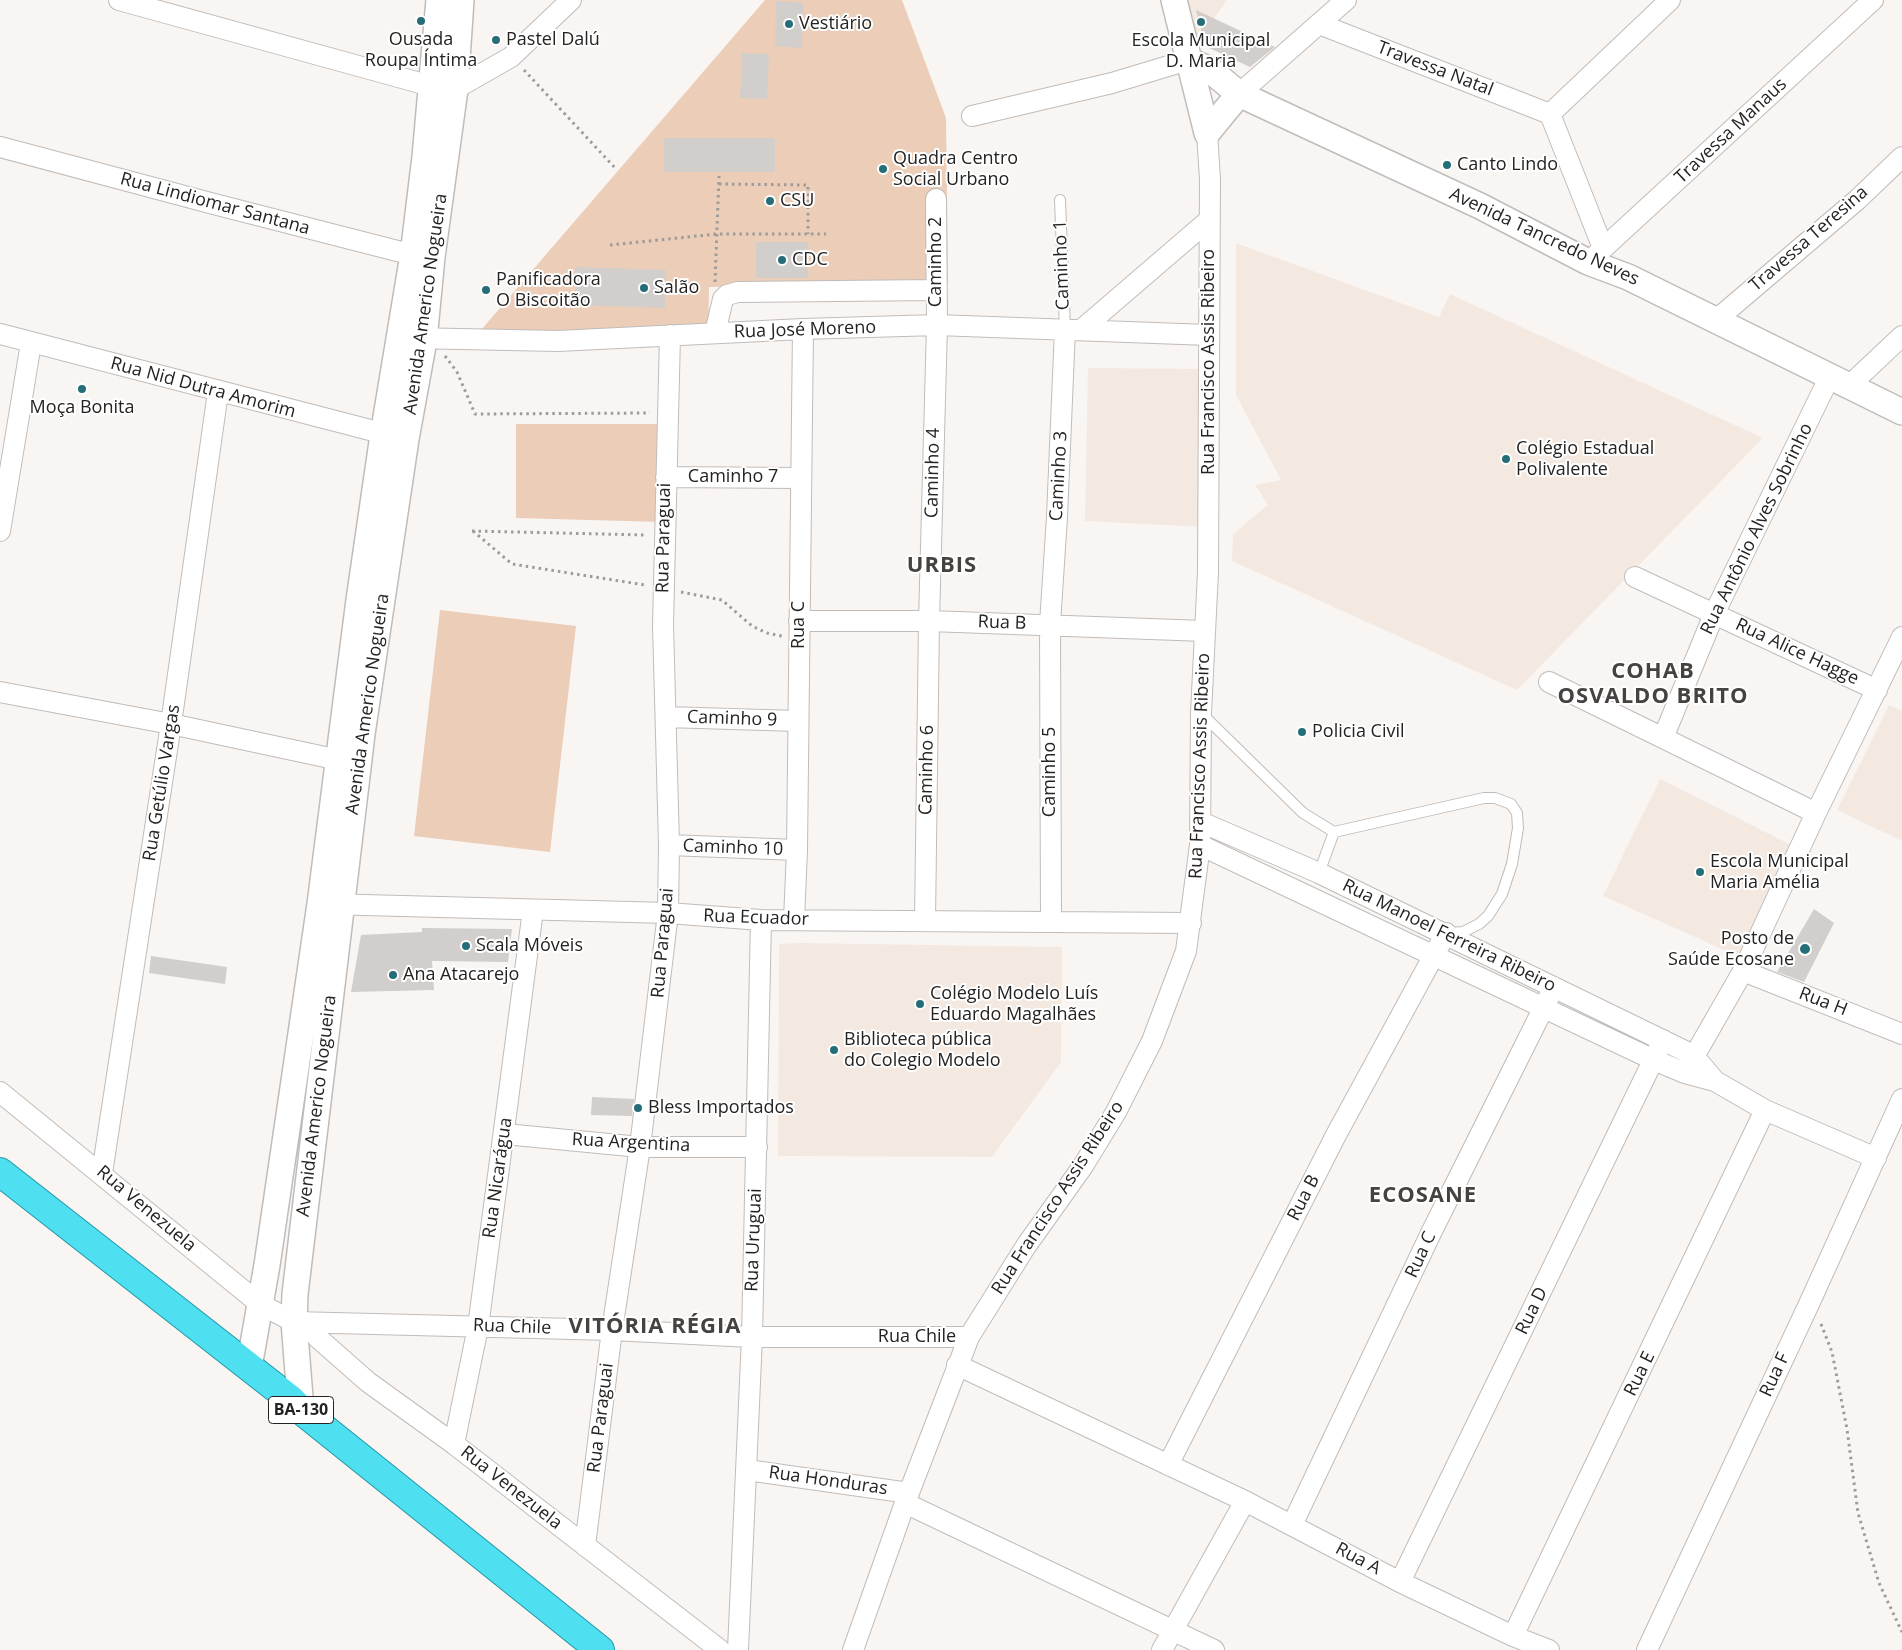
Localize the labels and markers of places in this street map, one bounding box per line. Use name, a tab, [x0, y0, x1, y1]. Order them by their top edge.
place label: Vestiário	[799, 13, 872, 35]
marker: Ousada Roupa Íntima	[415, 15, 427, 27]
marker: Escola Municipal D. Maria	[1195, 16, 1207, 28]
marker: Vestiário	[783, 18, 795, 30]
place label: Ousada Roupa Íntima	[365, 29, 477, 72]
place label: Pastel Dalú	[506, 29, 600, 51]
place label: Escola Municipal D. Maria	[1132, 30, 1270, 72]
marker: Pastel Dalú	[490, 34, 502, 46]
place label: Quadra Centro Social Urbano	[893, 148, 1018, 190]
place label: Canto Lindo	[1457, 154, 1558, 176]
marker: Canto Lindo	[1441, 159, 1453, 171]
marker: Quadra Centro Social Urbano	[877, 163, 889, 175]
place label: CSU	[780, 190, 814, 212]
marker: CSU	[764, 195, 776, 207]
place label: CDC	[792, 249, 828, 271]
marker: CDC	[776, 254, 788, 266]
place label: Panificadora O Biscoitão	[496, 269, 601, 312]
place label: Salão	[654, 277, 699, 299]
marker: Salão	[638, 282, 650, 294]
marker: Panificadora O Biscoitão	[480, 284, 492, 296]
marker: Moça Bonita	[76, 383, 88, 395]
place label: Moça Bonita	[30, 397, 134, 419]
place label: Colégio Estadual Polivalente	[1516, 438, 1654, 480]
marker: Colégio Estadual Polivalente	[1500, 453, 1512, 465]
place label: Policia Civil	[1312, 721, 1405, 743]
marker: Policia Civil	[1296, 726, 1308, 738]
place label: Escola Municipal Maria Amélia	[1710, 851, 1849, 894]
marker: Escola Municipal Maria Amélia	[1694, 866, 1706, 878]
place label: Posto de Saúde Ecosane	[1668, 928, 1794, 971]
place label: Scala Móveis	[476, 935, 583, 957]
marker: Scala Móveis	[460, 940, 472, 952]
marker: Posto de Saúde Ecosane	[1798, 942, 1812, 956]
place label: Ana Atacarejo	[403, 964, 519, 986]
marker: Ana Atacarejo	[387, 969, 399, 981]
place label: Colégio Modelo Luís Eduardo Magalhães	[930, 983, 1098, 1026]
marker: Colégio Modelo Luís Eduardo Magalhães	[914, 998, 926, 1010]
place label: Biblioteca pública do Colegio Modelo	[844, 1029, 1001, 1072]
marker: Biblioteca pública do Colegio Modelo	[828, 1044, 840, 1056]
place label: Bless Importados	[648, 1097, 794, 1119]
marker: Bless Importados	[632, 1102, 644, 1114]

